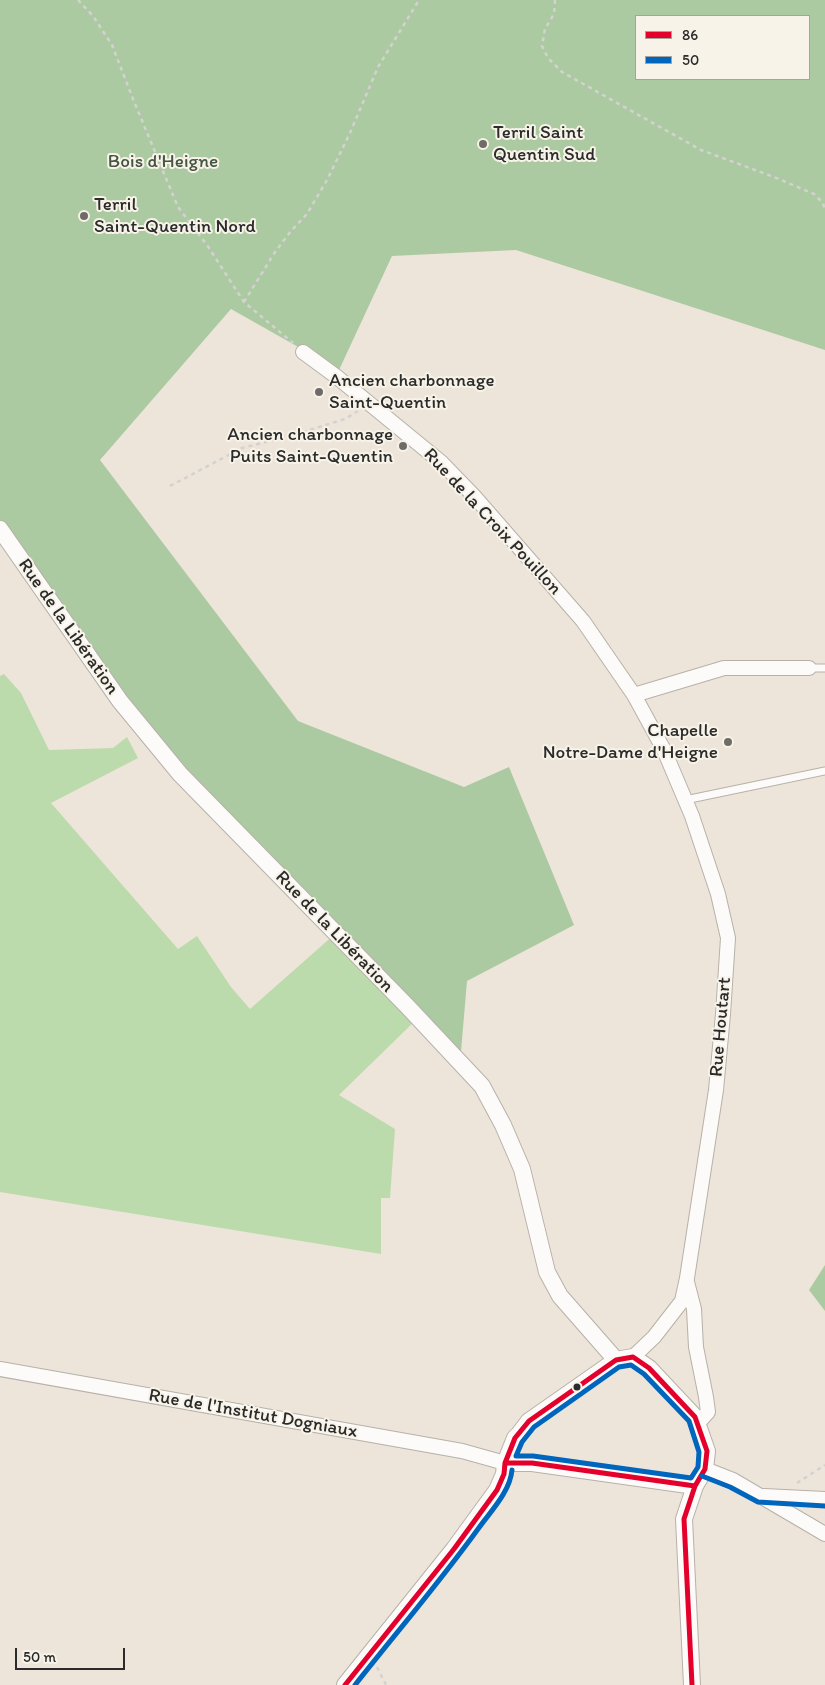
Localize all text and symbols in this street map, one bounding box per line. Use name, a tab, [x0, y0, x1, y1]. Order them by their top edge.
legend	[635, 15, 810, 80]
text: 86	[682, 26, 698, 44]
text: 50	[682, 51, 699, 69]
place label: Terril Saint Quentin Sud	[493, 122, 596, 166]
marker: Terril Saint Quentin Sud	[477, 138, 489, 150]
park label: Bois d'Heigne	[108, 151, 218, 173]
place label: Terril Saint-Quentin Nord	[94, 194, 256, 238]
marker: Terril Saint-Quentin Nord	[78, 210, 90, 222]
place label: Ancien charbonnage Saint-Quentin	[329, 370, 495, 414]
marker: Ancien charbonnage Saint-Quentin	[313, 386, 325, 398]
place label: Ancien charbonnage Puits Saint-Quentin	[227, 424, 393, 468]
marker: Ancien charbonnage Puits Saint-Quentin	[397, 440, 409, 452]
street label: Rue de la Croix Pouillon	[418, 444, 566, 600]
street label: Rue de la Libération	[13, 555, 123, 699]
place label: Chapelle Notre-Dame d'Heigne	[543, 720, 718, 764]
marker: Chapelle Notre-Dame d'Heigne	[722, 736, 734, 748]
street label: Rue de la Libération	[270, 866, 398, 998]
street label: Rue Houtart	[705, 976, 737, 1078]
unlabelled marker	[572, 1382, 582, 1392]
street label: Rue de l'Institut Dogniaux	[147, 1384, 359, 1444]
scale bar	[18, 1638, 128, 1670]
text: 50 m	[23, 1648, 56, 1666]

